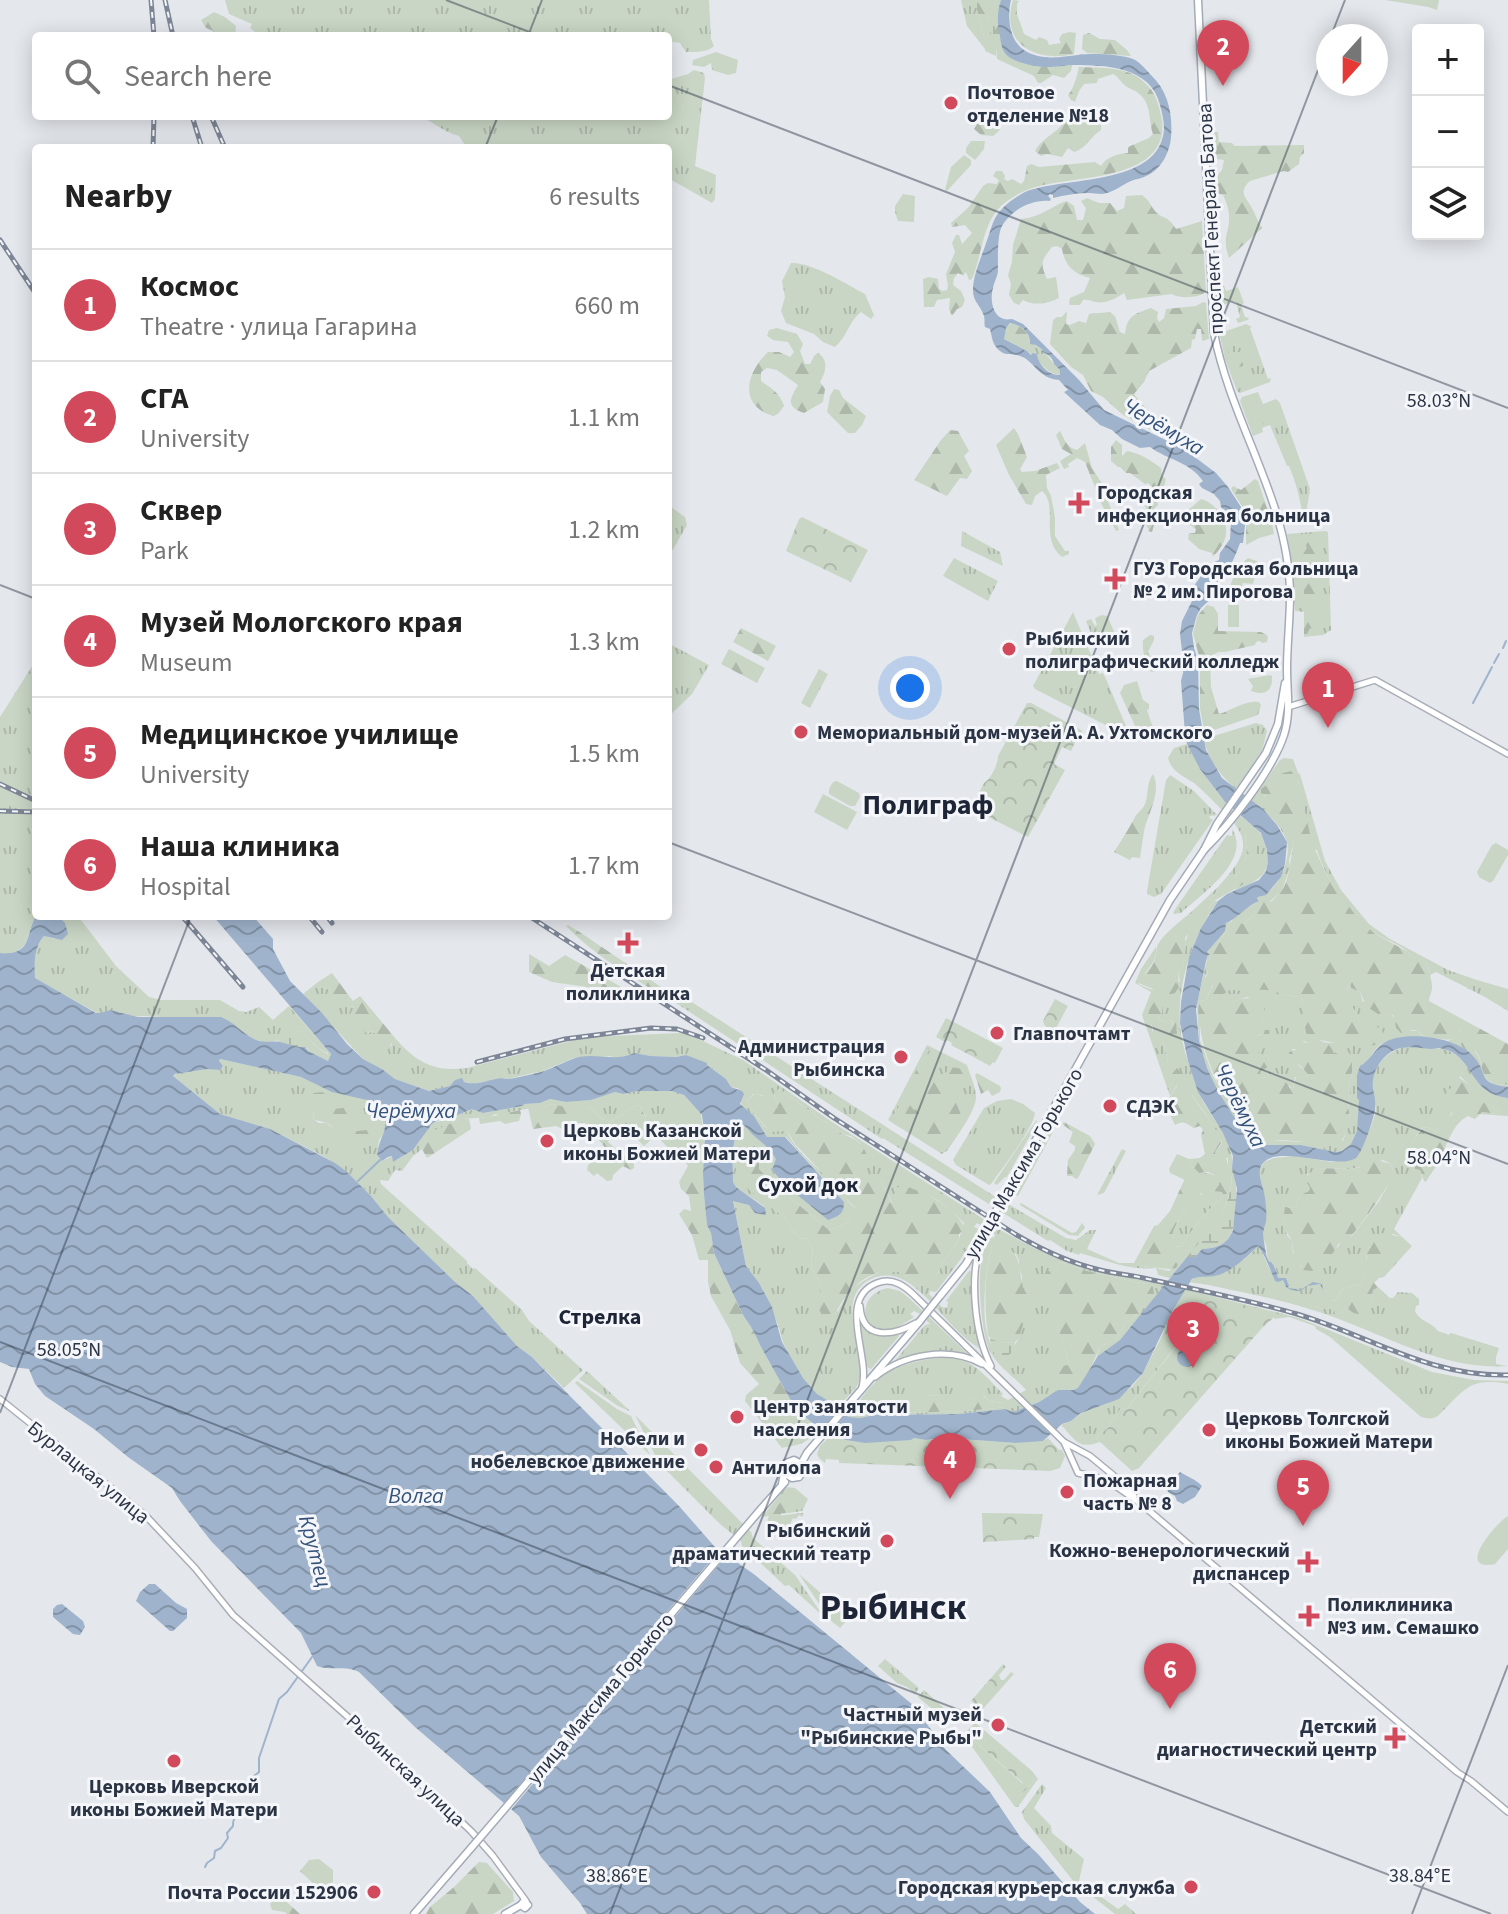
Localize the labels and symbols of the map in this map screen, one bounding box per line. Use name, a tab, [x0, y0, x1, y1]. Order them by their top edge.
pin: 2	[1197, 20, 1249, 86]
north arrow	[1316, 24, 1388, 96]
place label: Почтовое отделение №18	[967, 79, 1109, 130]
marker: Почтовое отделение №18	[942, 94, 960, 112]
street label: проспект Генерала Батова	[1191, 102, 1231, 335]
text: 58.03°N	[1407, 387, 1471, 415]
water label: Черёмуха	[1117, 390, 1211, 464]
place label: Городская инфекционная больница	[1097, 479, 1331, 530]
marker: Городская инфекционная больница	[1068, 492, 1090, 514]
place label: ГУЗ Городская больница № 2 им. Пирогова	[1133, 555, 1359, 606]
marker: ГУЗ Городская больница № 2 им. Пирогова	[1104, 568, 1126, 590]
place label: Рыбинский полиграфический колледж	[1025, 625, 1280, 676]
marker: Рыбинский полиграфический колледж	[1000, 640, 1018, 658]
pin: 1	[1302, 662, 1354, 728]
your location	[890, 668, 930, 708]
place label: Мемориальный дом-музей А. А. Ухтомского	[817, 719, 1213, 747]
marker: Мемориальный дом-музей А. А. Ухтомского	[792, 723, 810, 741]
district label: Полиграф	[863, 785, 993, 825]
marker: Детская поликлиника	[617, 932, 639, 954]
place label: Детская поликлиника	[566, 957, 690, 1008]
place label: Главпочтамт	[1013, 1020, 1131, 1048]
marker: Главпочтамт	[988, 1024, 1006, 1042]
place label: Администрация Рыбинска	[737, 1033, 885, 1084]
marker: Администрация Рыбинска	[892, 1048, 910, 1066]
water label: Черёмуха	[1206, 1058, 1274, 1153]
street label: улица Максима Горького	[958, 1063, 1090, 1264]
place label: СДЭК	[1126, 1093, 1176, 1121]
water label: Черёмуха	[366, 1095, 456, 1127]
marker: СДЭК	[1101, 1097, 1119, 1115]
place label: Церковь Казанской иконы Божией Матери	[563, 1117, 771, 1168]
marker: Церковь Казанской иконы Божией Матери	[538, 1132, 556, 1150]
text: 58.04°N	[1407, 1144, 1471, 1172]
district label: Сухой док	[758, 1169, 858, 1201]
district label: Стрелка	[559, 1301, 641, 1333]
pin: 3	[1167, 1302, 1219, 1368]
text: 58.05°N	[37, 1336, 101, 1364]
place label: Центр занятости населения	[753, 1393, 908, 1444]
place label: Церковь Толгской иконы Божией Матери	[1225, 1405, 1433, 1456]
marker: Центр занятости населения	[728, 1408, 746, 1426]
street label: Бурлацкая улица	[21, 1415, 156, 1531]
marker: Церковь Толгской иконы Божией Матери	[1200, 1421, 1218, 1439]
place label: Нобели и нобелевское движение	[470, 1425, 685, 1476]
pin: 4	[924, 1433, 976, 1499]
marker: Нобели и нобелевское движение	[692, 1441, 710, 1459]
place label: Антилопа	[731, 1454, 821, 1482]
marker: Антилопа	[707, 1458, 725, 1476]
pin: 5	[1277, 1460, 1329, 1526]
place label: Пожарная часть № 8	[1083, 1467, 1178, 1518]
water label: Волга	[388, 1480, 444, 1512]
marker: Пожарная часть № 8	[1058, 1483, 1076, 1501]
water label: Крутец	[290, 1512, 340, 1591]
place label: Рыбинский драматический театр	[672, 1517, 871, 1568]
marker: Рыбинский драматический театр	[878, 1532, 896, 1550]
place label: Кожно-венерологический диспансер	[1049, 1537, 1290, 1588]
marker: Кожно-венерологический диспансер	[1297, 1551, 1319, 1573]
district label: Рыбинск	[820, 1582, 967, 1633]
place label: Поликлиника №3 им. Семашко	[1327, 1591, 1479, 1642]
marker: Поликлиника №3 им. Семашко	[1298, 1605, 1320, 1627]
street label: улица Максима Горького	[521, 1607, 681, 1790]
pin: 6	[1144, 1643, 1196, 1709]
place label: Частный музей "Рыбинские Рыбы"	[800, 1701, 982, 1752]
street label: Рыбинская улица	[340, 1708, 471, 1833]
place label: Детский диагностический центр	[1157, 1713, 1377, 1764]
marker: Частный музей "Рыбинские Рыбы"	[989, 1716, 1007, 1734]
marker: Детский диагностический центр	[1384, 1727, 1406, 1749]
marker: Церковь Иверской иконы Божией Матери	[165, 1752, 183, 1770]
place label: Церковь Иверской иконы Божией Матери	[70, 1773, 278, 1824]
text: 38.86°E	[586, 1862, 648, 1890]
text: 38.84°E	[1389, 1862, 1451, 1890]
place label: Городская курьерская служба	[898, 1874, 1175, 1902]
marker: Городская курьерская служба	[1182, 1878, 1200, 1896]
place label: Почта России 152906	[167, 1879, 358, 1907]
marker: Почта России 152906	[365, 1883, 383, 1901]

